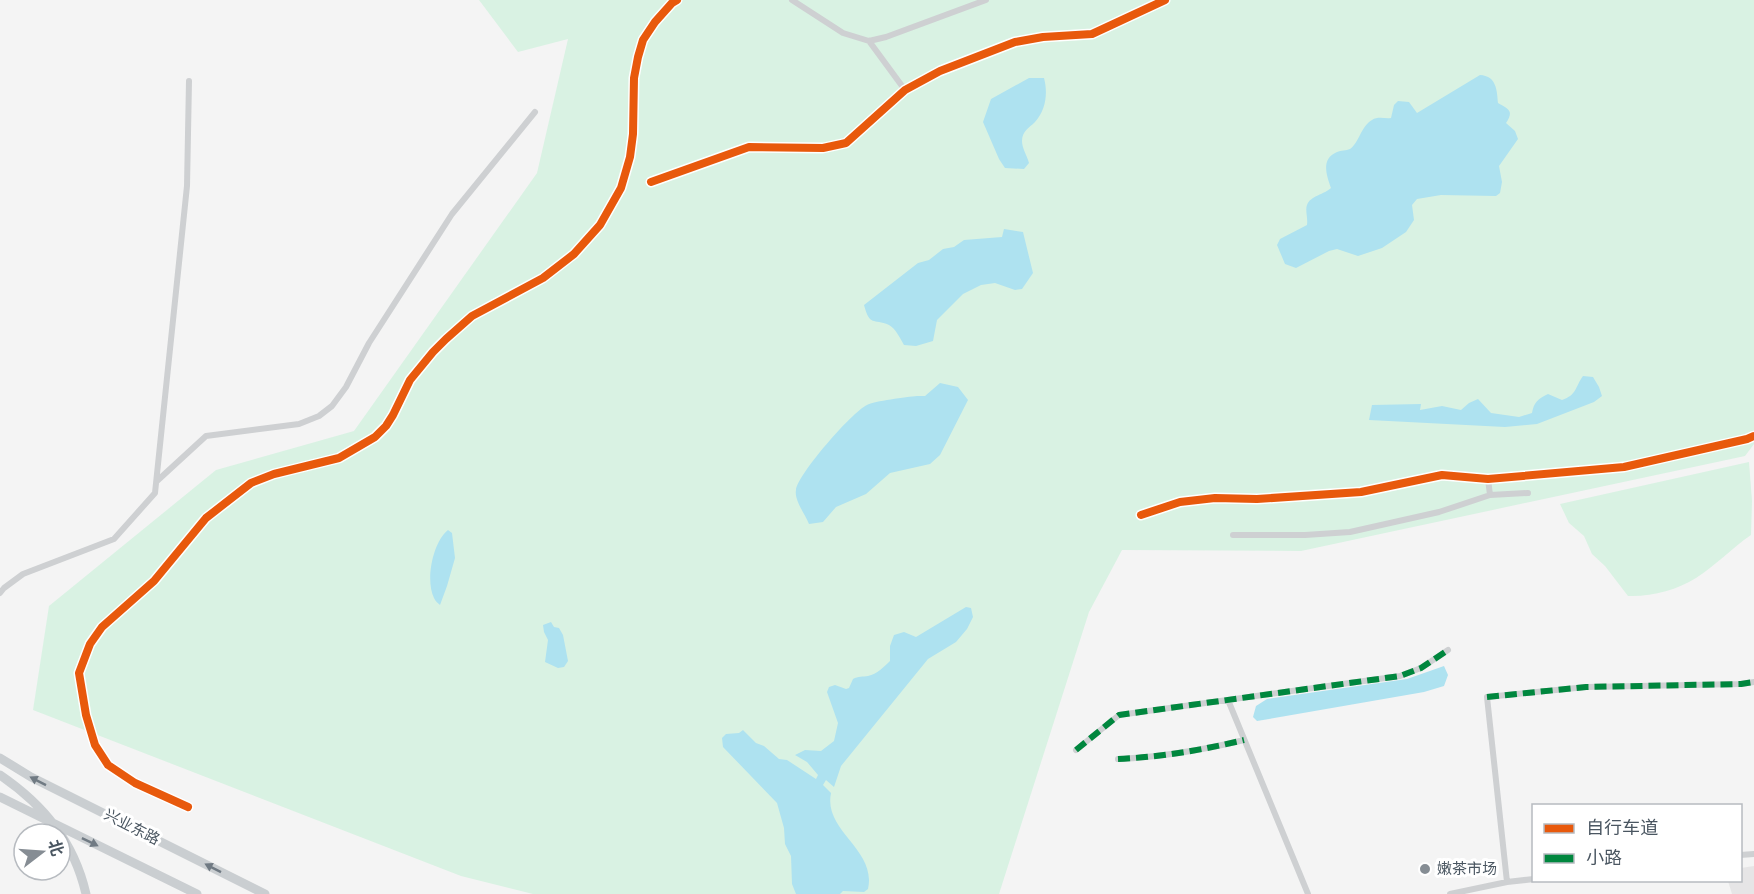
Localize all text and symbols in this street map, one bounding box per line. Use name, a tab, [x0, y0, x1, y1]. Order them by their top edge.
one-way arrow	[30, 776, 47, 785]
street label: 兴业东路	[101, 804, 163, 849]
legend	[1532, 804, 1742, 882]
text: 自行车道	[1586, 816, 1658, 839]
north arrow	[12, 822, 72, 882]
one-way arrow	[81, 836, 99, 846]
text: 北	[44, 837, 68, 858]
text: 小路	[1586, 846, 1622, 869]
place label: 嫩茶市场	[1437, 859, 1497, 878]
marker: 嫩茶市场	[1418, 862, 1432, 876]
one-way arrow	[204, 863, 221, 873]

